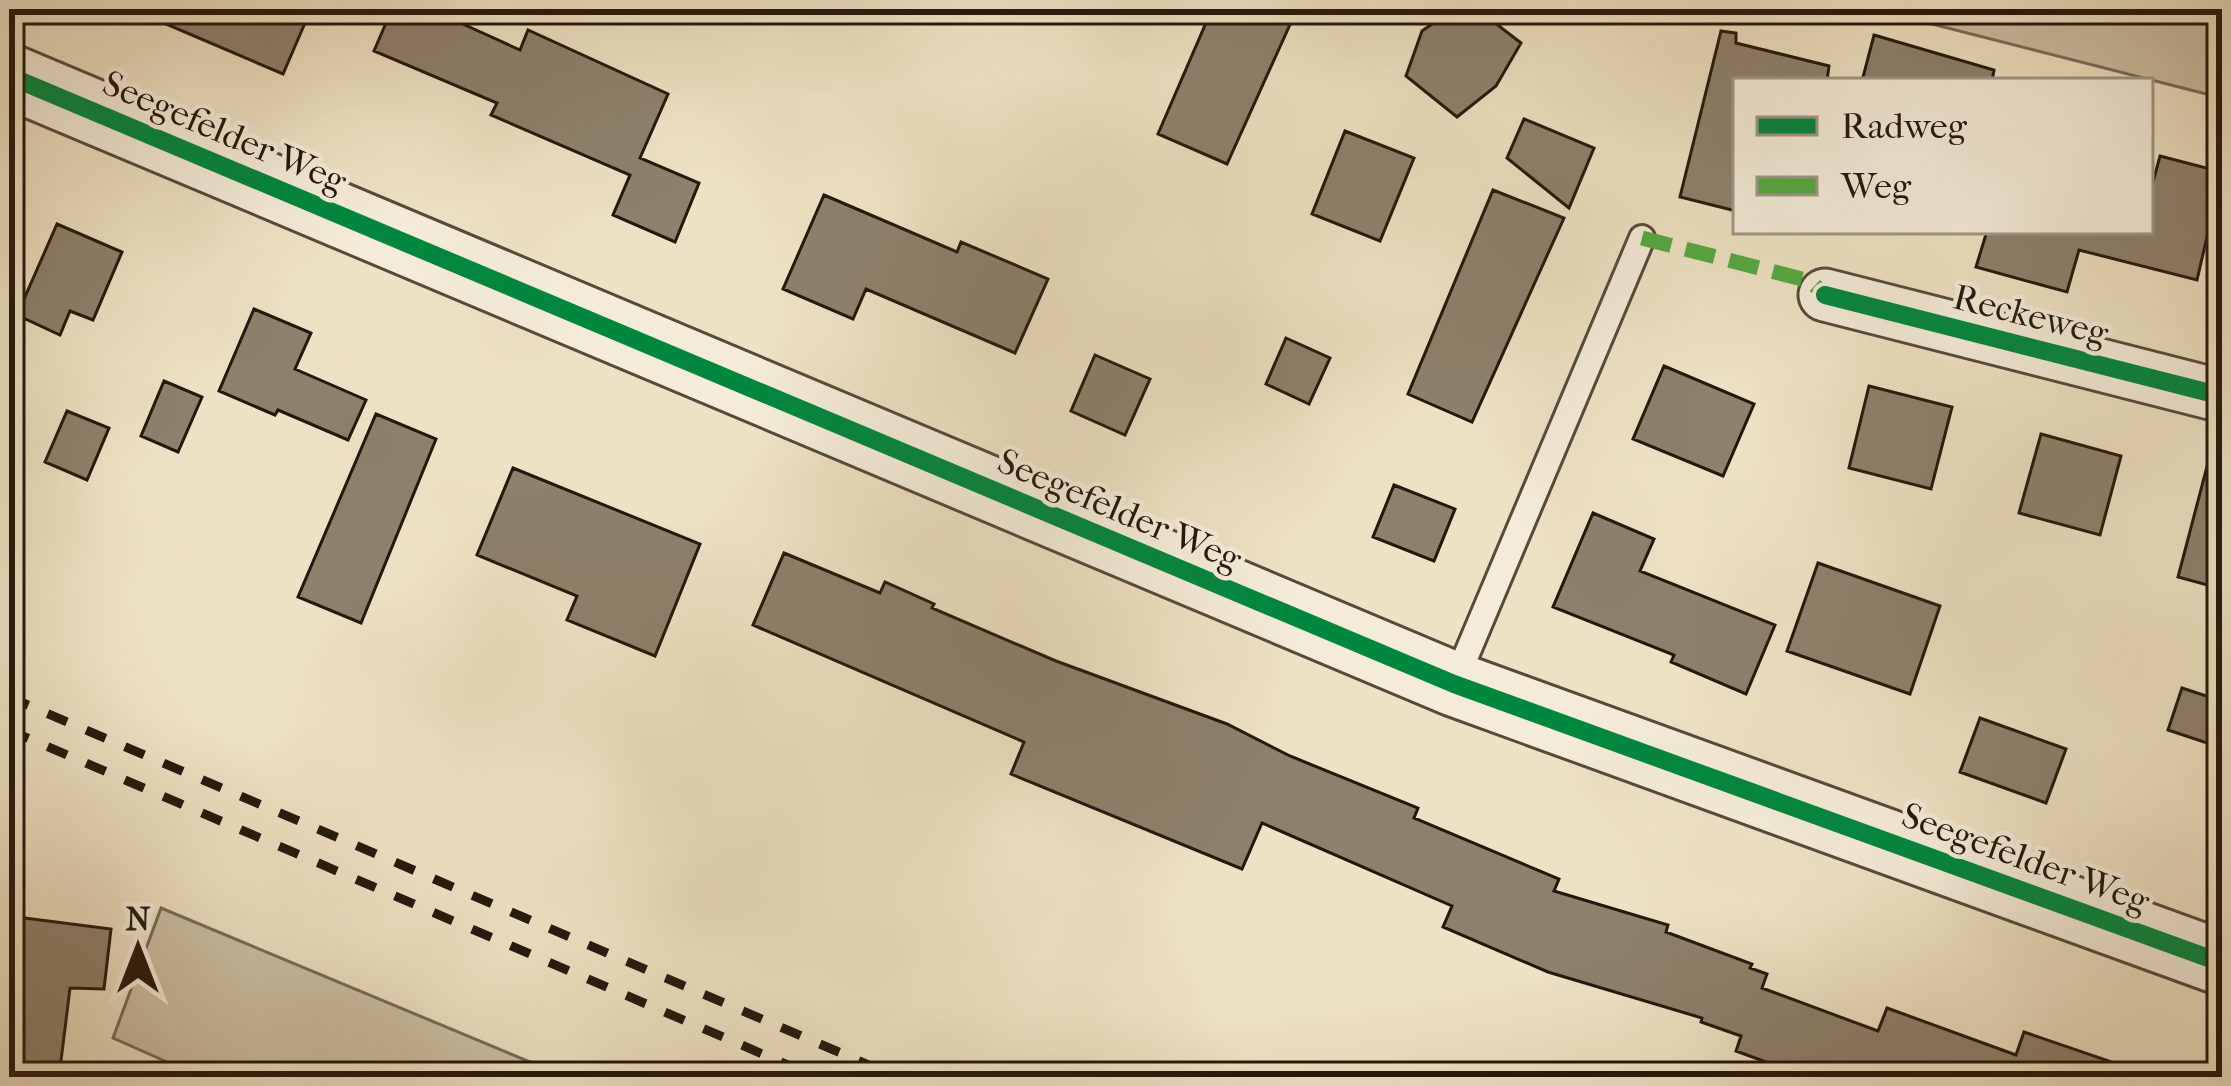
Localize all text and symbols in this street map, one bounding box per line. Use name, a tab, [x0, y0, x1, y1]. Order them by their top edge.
street label: Seegefelder Weg	[97, 62, 353, 202]
legend	[1733, 78, 2153, 234]
text: Radweg	[1841, 105, 1968, 147]
text: Weg	[1840, 165, 1912, 207]
street label: Reckeweg	[1949, 276, 2113, 355]
street label: Seegefelder Weg	[992, 440, 1248, 580]
street label: Seegefelder Weg	[1896, 794, 2156, 922]
north arrow	[78, 888, 198, 1008]
text: N	[125, 900, 151, 939]

